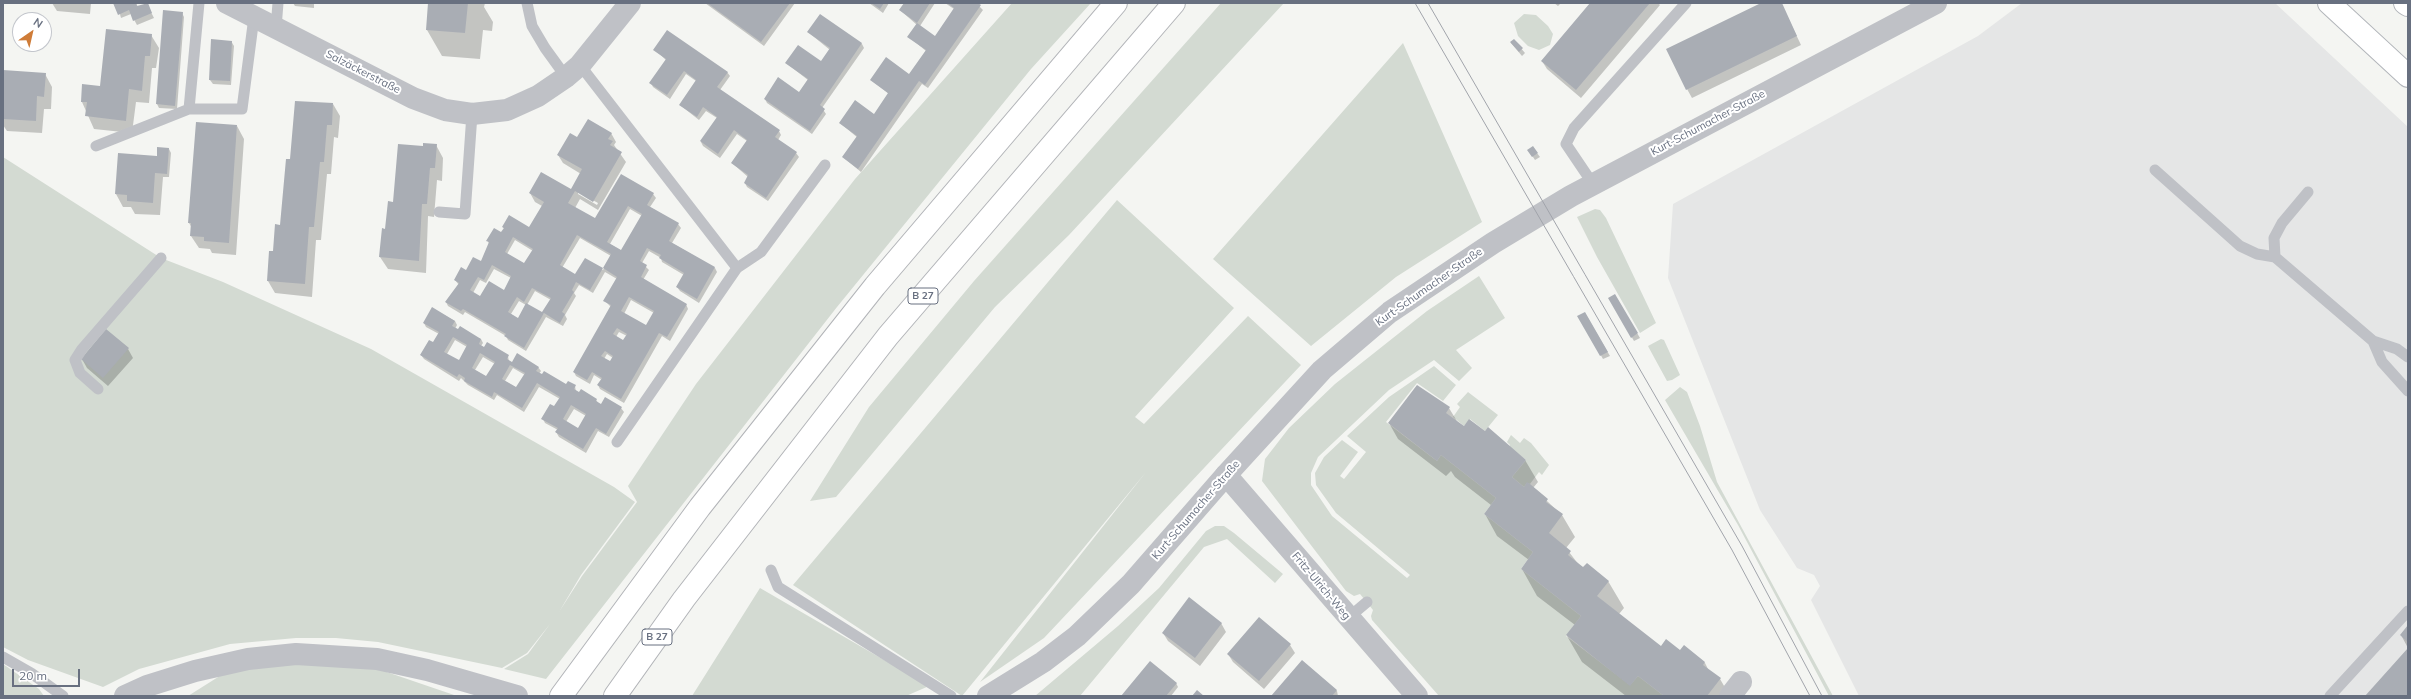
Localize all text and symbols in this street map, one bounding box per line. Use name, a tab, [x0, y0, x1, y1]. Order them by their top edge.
north arrow	[12, 12, 52, 52]
text: N	[31, 15, 46, 31]
street label: Salzäckerstraße	[323, 48, 403, 96]
street label: Kurt-Schumacher-Straße	[1649, 87, 1767, 159]
street label: Kurt-Schumacher-Straße	[1373, 245, 1485, 329]
road number: B 27	[908, 288, 938, 304]
street label: Kurt-Schumacher-Straße	[1149, 458, 1243, 562]
street label: Fritz-Ulrich-Weg	[1289, 550, 1353, 622]
road number: B 27	[642, 629, 672, 645]
scale bar	[14, 661, 82, 687]
text: 20 m	[19, 668, 47, 683]

